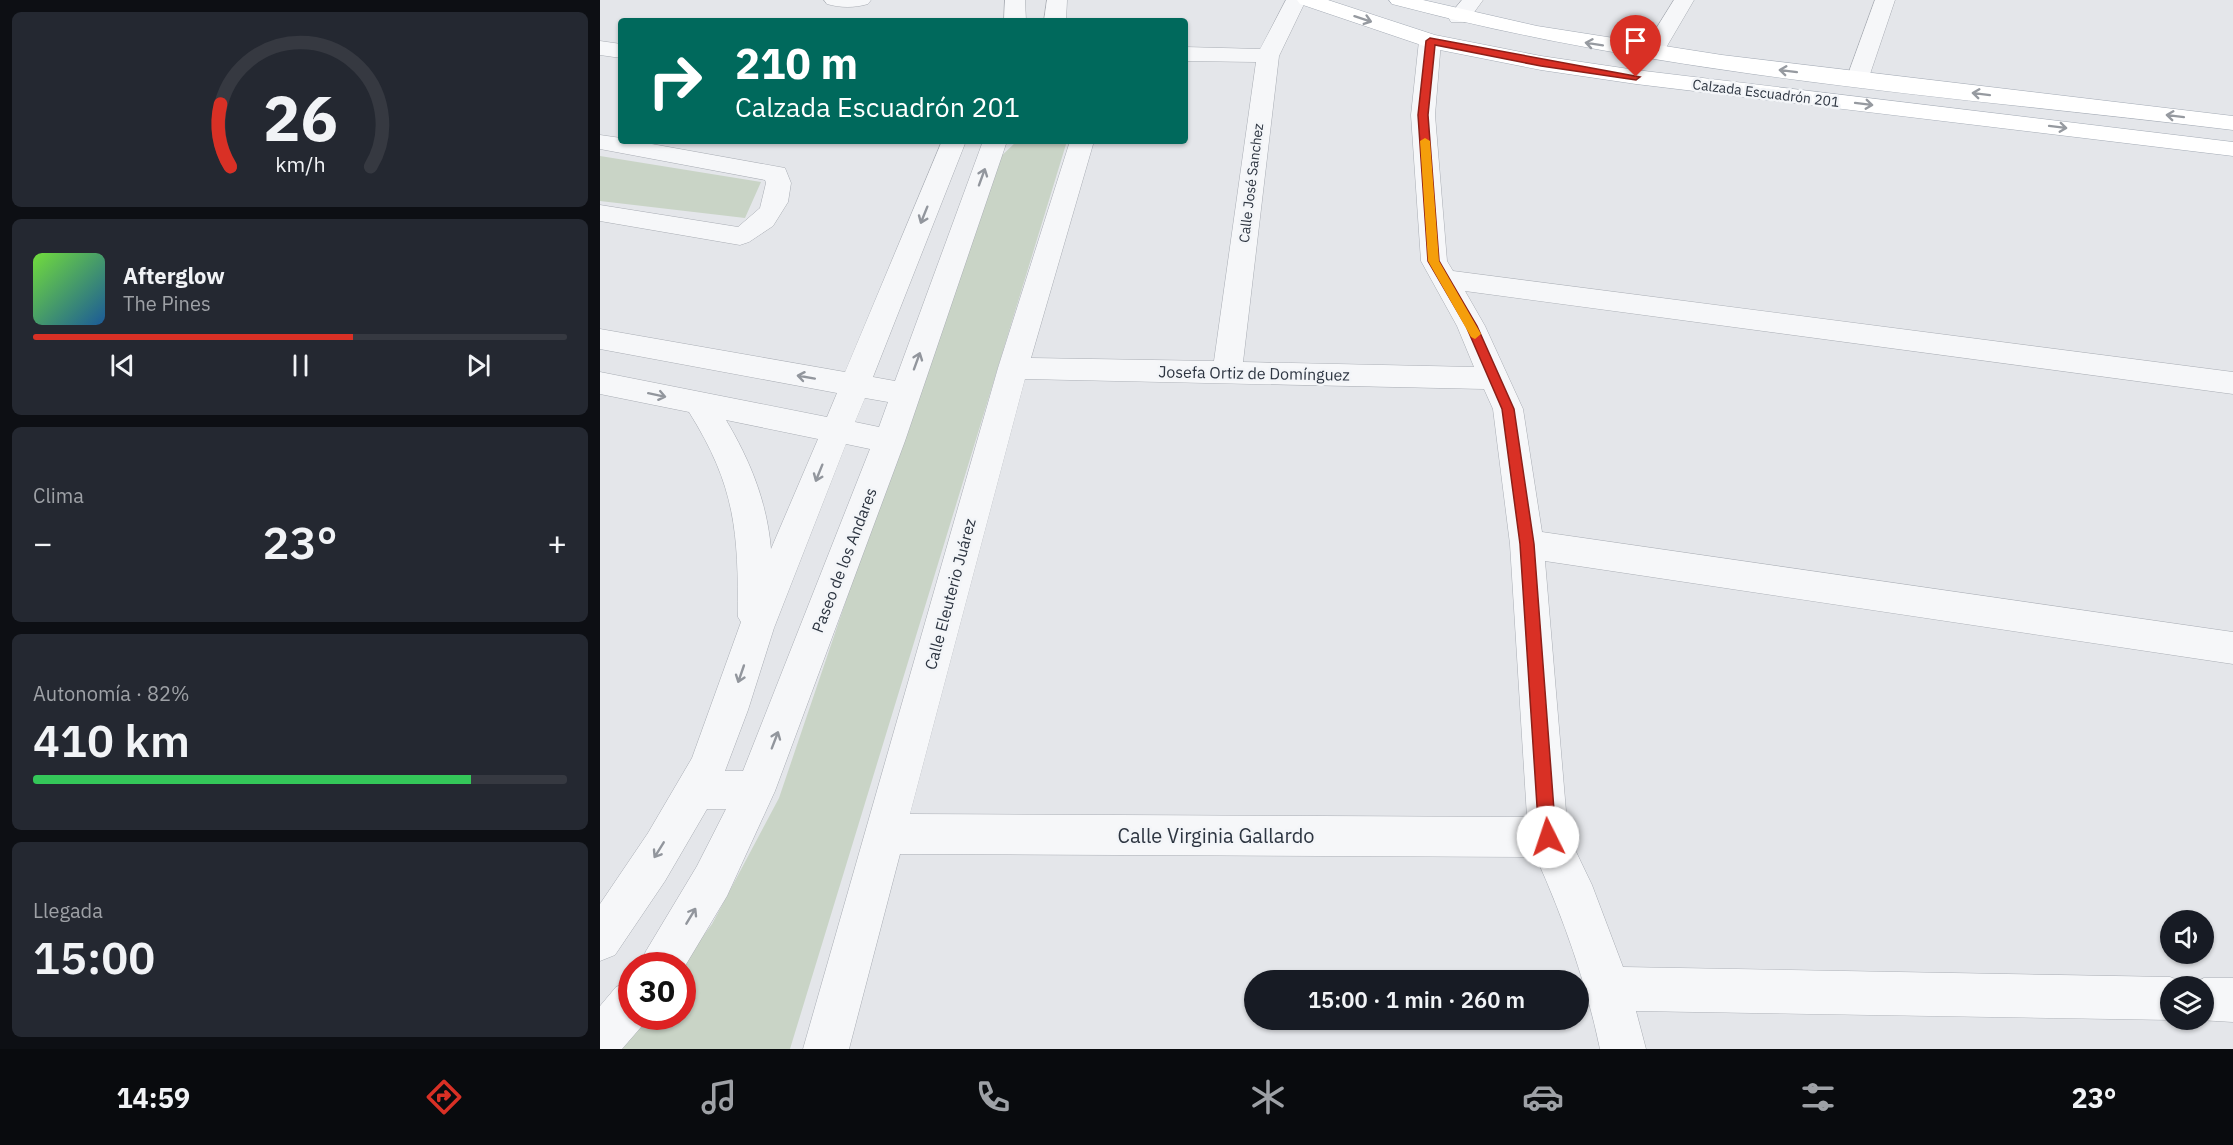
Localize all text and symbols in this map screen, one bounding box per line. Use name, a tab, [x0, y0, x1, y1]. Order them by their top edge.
one-way arrow	[1353, 14, 1371, 25]
pin	[1610, 15, 1661, 77]
icon: arrive	[1619, 24, 1652, 57]
text: 210 m	[735, 36, 858, 91]
one-way arrow	[1585, 39, 1605, 50]
icon: right	[636, 42, 714, 120]
one-way arrow	[1778, 65, 1798, 76]
street label: Calzada Escuadrón 201	[1692, 75, 1840, 111]
text: 26	[263, 77, 337, 158]
one-way arrow	[1972, 88, 1992, 99]
text: Calzada Escuadrón 201	[735, 89, 1020, 124]
one-way arrow	[1854, 99, 1873, 110]
one-way arrow	[2166, 110, 2185, 121]
street label: Calle José Sanchez	[1235, 122, 1267, 244]
one-way arrow	[2047, 122, 2067, 133]
text: km/h	[275, 150, 325, 178]
one-way arrow	[978, 168, 989, 187]
one-way arrow	[918, 205, 929, 223]
text: Afterglow	[123, 261, 225, 290]
text: The Pines	[123, 290, 211, 317]
icon: previous	[106, 349, 139, 382]
icon: pause	[284, 349, 317, 382]
icon: next	[462, 349, 495, 382]
one-way arrow	[912, 352, 923, 371]
street label: Josefa Ortiz de Domínguez	[1158, 361, 1350, 385]
one-way arrow	[797, 371, 816, 382]
one-way arrow	[647, 390, 667, 401]
one-way arrow	[813, 463, 824, 482]
text: Clima	[33, 482, 84, 509]
street label: Paseo de los Andares	[807, 485, 881, 635]
text: 23°	[262, 513, 338, 571]
street label: Calle Eleuterio Juárez	[920, 516, 980, 672]
text: −	[33, 521, 53, 564]
text: +	[547, 521, 567, 564]
one-way arrow	[734, 664, 745, 683]
text: Autonomía · 82%	[33, 680, 190, 707]
text: 410 km	[33, 711, 190, 769]
one-way arrow	[770, 731, 781, 750]
position arrow	[1516, 805, 1580, 869]
street label: Calle Virginia Gallardo	[1117, 822, 1315, 849]
one-way arrow	[652, 842, 665, 859]
text: Llegada	[33, 897, 103, 924]
one-way arrow	[685, 908, 697, 925]
map controls	[2160, 910, 2214, 1030]
button: sound	[2160, 910, 2214, 964]
text: 15:00	[33, 928, 155, 986]
speed limit sign: 30	[618, 952, 696, 1030]
button: layers	[2160, 976, 2214, 1030]
text: 15:00 · 1 min · 260 m	[1308, 985, 1525, 1014]
icon: directions	[423, 1076, 465, 1118]
icon: music	[698, 1076, 740, 1118]
icon: phone	[972, 1076, 1014, 1118]
icon: climate	[1247, 1076, 1289, 1118]
icon: car	[1522, 1076, 1564, 1118]
icon: filters	[1797, 1076, 1839, 1118]
text: 14:59	[116, 1080, 190, 1115]
text: 23°	[2071, 1080, 2117, 1115]

